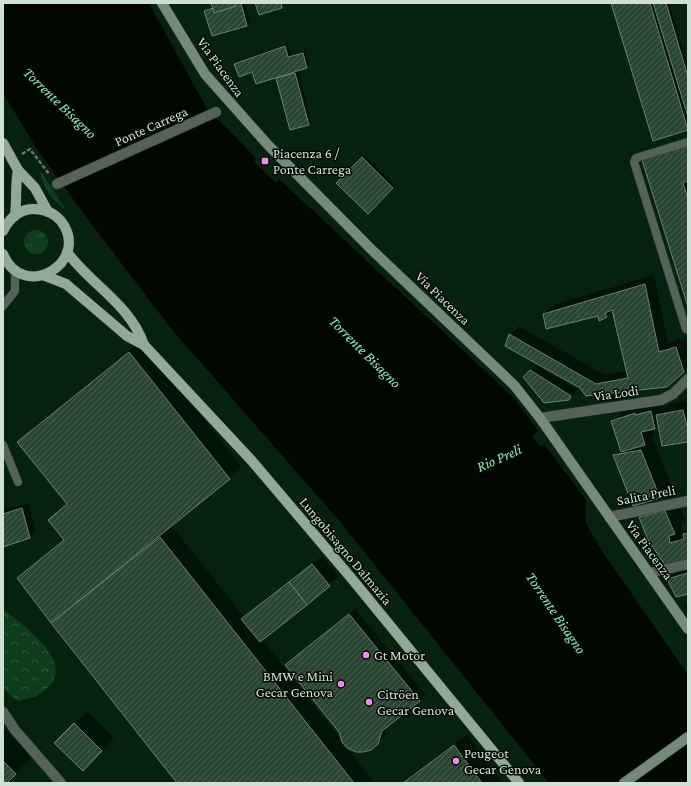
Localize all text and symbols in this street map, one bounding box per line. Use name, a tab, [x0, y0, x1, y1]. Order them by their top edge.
street label: Via Piacenza	[194, 34, 248, 100]
water label: Torrente Bisagno	[20, 64, 100, 142]
street label: Ponte Carrega	[112, 103, 190, 149]
place label: Piacenza 6 / Ponte Carrega	[273, 145, 352, 177]
marker: Piacenza 6 / Ponte Carrega	[260, 156, 270, 166]
street label: Via Piacenza	[412, 268, 474, 328]
water label: Torrente Bisagno	[325, 313, 404, 392]
street label: Via Lodi	[592, 382, 640, 404]
water label: Rio Preli	[474, 441, 525, 475]
street label: Salita Preli	[615, 481, 677, 509]
street label: Lungobisagno Dalmazia	[296, 494, 396, 608]
street label: Via Piacenza	[623, 517, 677, 583]
water label: Torrente Bisagno	[522, 569, 589, 657]
place label: Gt Motor	[374, 647, 425, 663]
marker: Gt Motor	[361, 650, 371, 660]
place label: BMW e Mini Gecar Genova	[256, 668, 334, 700]
marker: BMW e Mini Gecar Genova	[336, 679, 346, 689]
place label: Citröen Gecar Genova	[377, 686, 455, 718]
marker: Citröen Gecar Genova	[364, 697, 374, 707]
place label: Peugeot Gecar Genova	[464, 745, 542, 777]
marker: Peugeot Gecar Genova	[451, 756, 461, 766]

